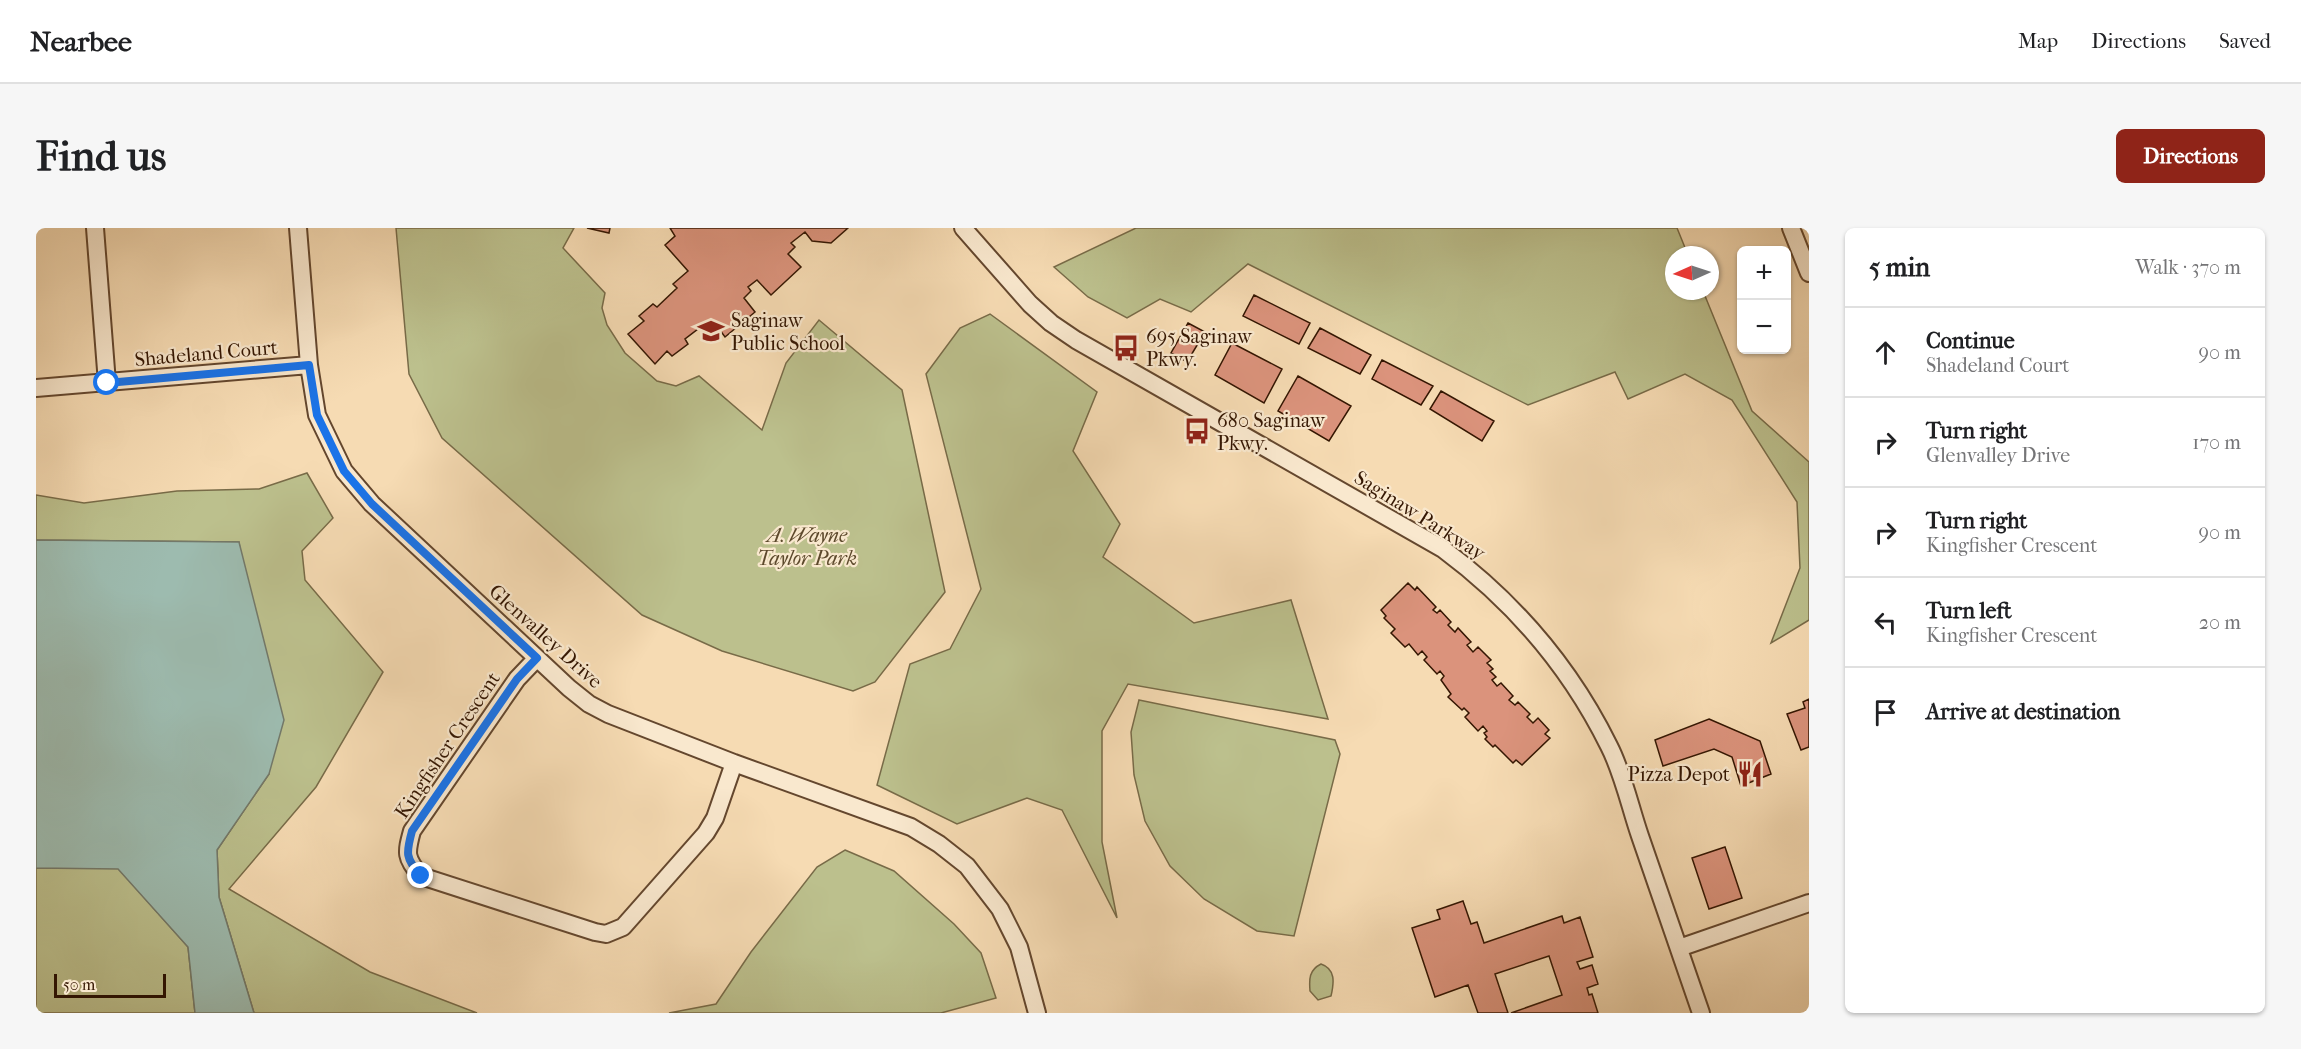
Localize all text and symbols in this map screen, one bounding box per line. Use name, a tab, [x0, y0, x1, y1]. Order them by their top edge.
text: Nearbee	[30, 25, 132, 58]
text: Map	[2018, 29, 2058, 53]
text: Directions	[2091, 29, 2186, 53]
text: Saved	[2219, 29, 2271, 53]
button: Directions	[2116, 129, 2265, 183]
text: Find us	[36, 132, 166, 181]
north arrow	[1665, 246, 1719, 300]
map controls	[1737, 246, 1791, 354]
button: +	[1737, 246, 1791, 300]
text: 5 min	[1869, 252, 1930, 283]
text: Walk · 370 m	[2135, 256, 2241, 279]
button: −	[1737, 300, 1791, 354]
place label: Saginaw Public School	[731, 309, 845, 355]
school or university icon: Saginaw Public School	[696, 316, 726, 346]
place label: 695 Saginaw Pkwy.	[1146, 325, 1253, 371]
text: Continue	[1926, 328, 2015, 354]
bus stop icon: 695 Saginaw Pkwy.	[1111, 333, 1141, 363]
street label: Shadeland Court	[134, 336, 279, 371]
icon: ahead	[1869, 336, 1902, 369]
text: 90 m	[2199, 341, 2241, 364]
text: Shadeland Court	[1926, 354, 2070, 377]
route start	[93, 369, 119, 395]
place label: 680 Saginaw Pkwy.	[1217, 409, 1326, 455]
bus stop icon: 680 Saginaw Pkwy.	[1182, 416, 1212, 446]
text: Turn right	[1926, 418, 2027, 444]
icon: right	[1869, 426, 1902, 459]
text: 170 m	[2192, 431, 2241, 454]
text: Glenvalley Drive	[1926, 444, 2070, 467]
street label: Saginaw Parkway	[1350, 466, 1491, 566]
text: Turn right	[1926, 508, 2027, 534]
icon: right	[1869, 516, 1902, 549]
text: 90 m	[2199, 521, 2241, 544]
park label: A. Wayne Taylor Park	[757, 524, 857, 570]
text: Kingfisher Crescent	[1926, 534, 2097, 557]
street label: Glenvalley Drive	[484, 580, 607, 693]
text: Turn left	[1926, 598, 2012, 624]
icon: left	[1869, 606, 1902, 639]
text: 20 m	[2199, 611, 2241, 634]
text: Kingfisher Crescent	[1926, 624, 2097, 647]
street label: Kingfisher Crescent	[390, 668, 505, 823]
icon: arrive	[1869, 696, 1902, 729]
text: Arrive at destination	[1926, 699, 2120, 725]
restaurant icon: Pizza Depot	[1735, 759, 1765, 789]
place label: Pizza Depot	[1628, 763, 1730, 786]
route end	[407, 862, 433, 888]
scale bar	[54, 971, 166, 998]
text: 50 m	[63, 975, 95, 994]

